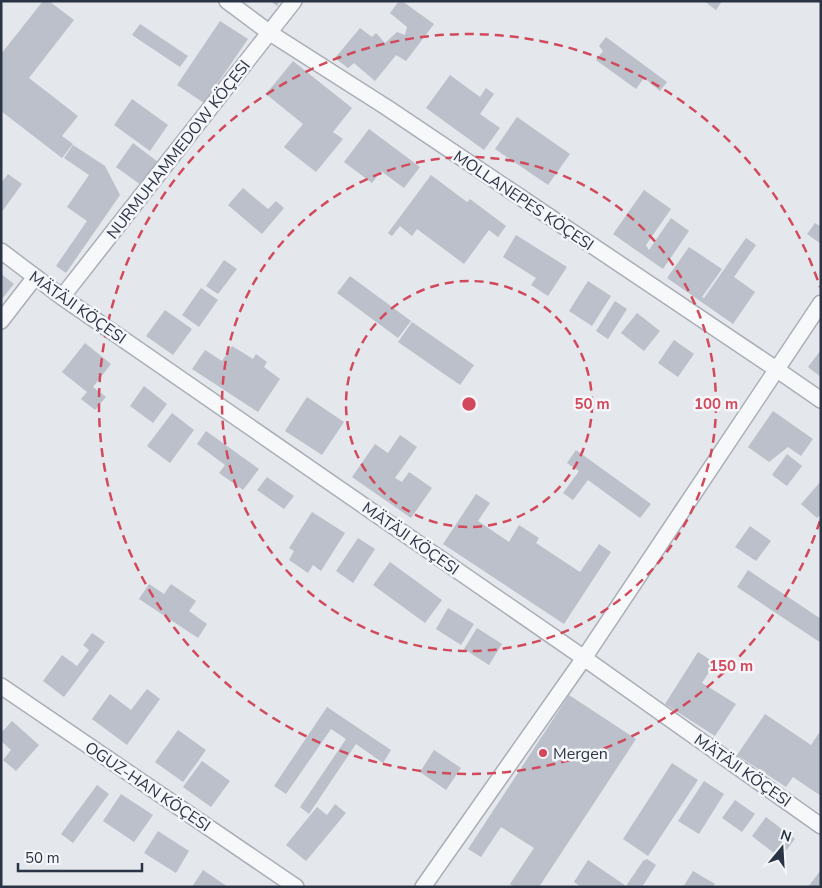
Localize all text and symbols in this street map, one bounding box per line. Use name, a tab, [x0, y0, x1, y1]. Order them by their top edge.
street label: NURMUHAMMEDOW KÖÇESI	[102, 56, 256, 244]
street label: MOLLANEPES KÖÇESI	[449, 146, 598, 256]
street label: MÄTÄJI KÖÇESI	[25, 266, 130, 349]
text: 50 m	[574, 394, 610, 414]
text: 100 m	[694, 394, 738, 414]
centre of rings	[460, 395, 478, 413]
street label: MÄTÄJI KÖÇESI	[358, 497, 463, 580]
text: 150 m	[709, 656, 753, 676]
street label: MÄTÄJI KÖÇESI	[690, 729, 795, 812]
street label: OGUZ-HAN KÖÇESI	[80, 737, 214, 837]
place label: Mergen	[553, 743, 608, 765]
marker: Mergen	[537, 747, 549, 759]
north arrow	[757, 823, 807, 873]
text: N	[778, 825, 794, 847]
scale bar	[18, 840, 141, 872]
text: 50 m	[25, 848, 60, 868]

